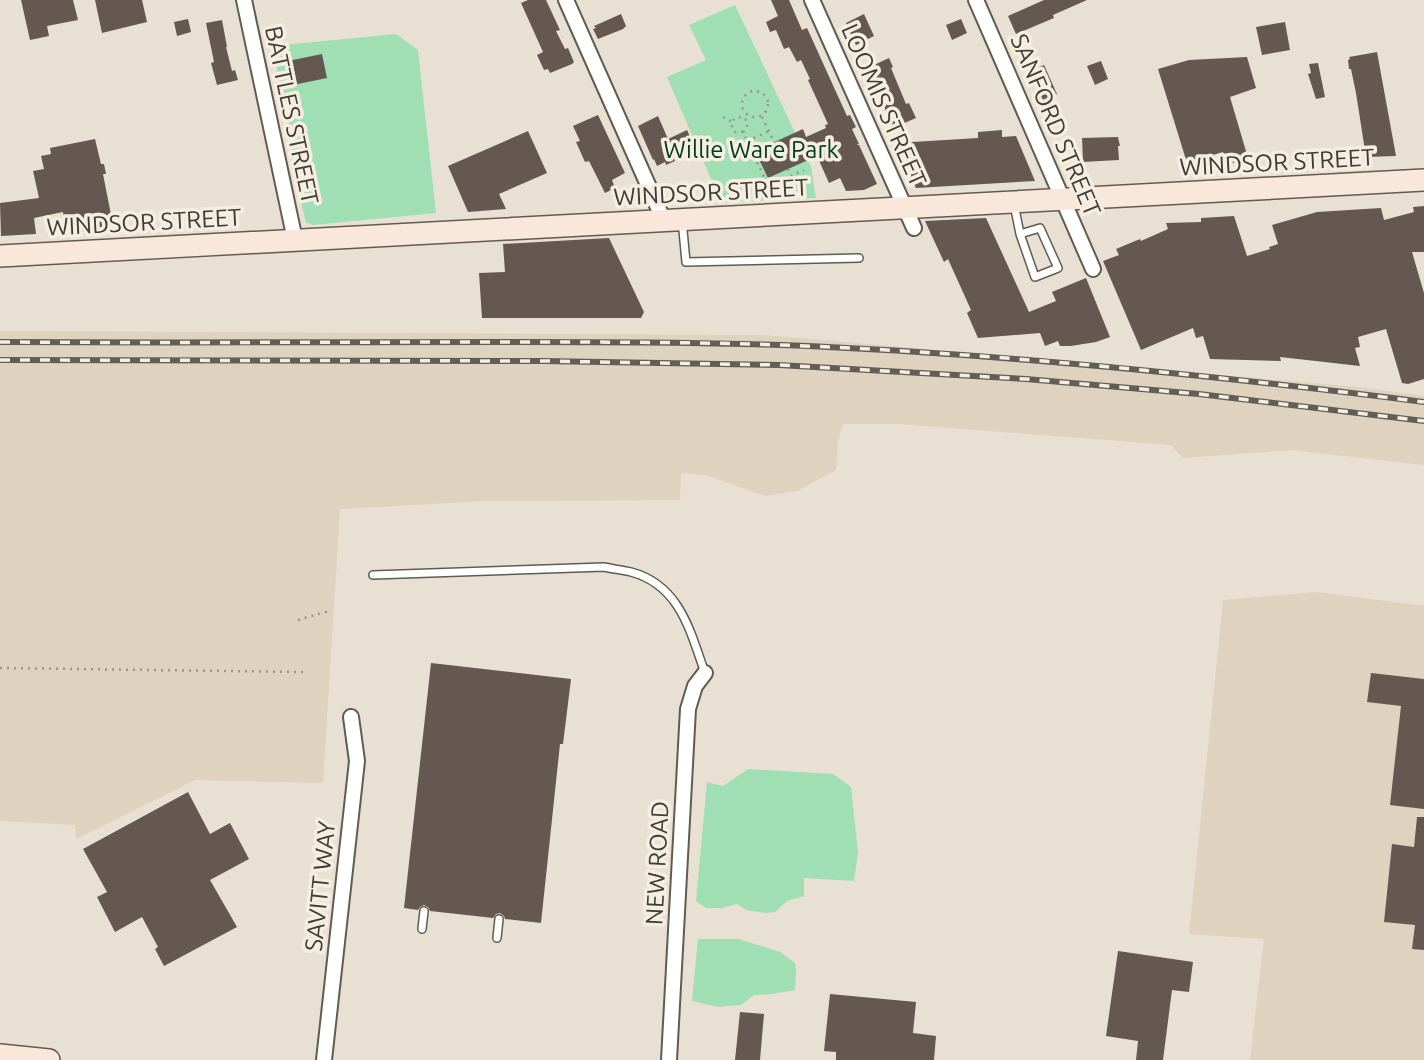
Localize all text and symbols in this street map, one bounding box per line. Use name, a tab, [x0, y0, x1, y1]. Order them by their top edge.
street label: LOOMIS STREET	[836, 20, 932, 190]
street label: BATTLES STREET	[260, 23, 324, 207]
street label: SANFORD STREET	[1005, 30, 1107, 220]
park label: Willie Ware Park	[663, 136, 839, 163]
street label: WINDSOR STREET	[1179, 143, 1375, 181]
street label: WINDSOR STREET	[613, 173, 809, 211]
street label: WINDSOR STREET	[46, 203, 242, 241]
street label: NEW ROAD	[640, 800, 674, 926]
street label: SAVITT WAY	[300, 819, 340, 952]

